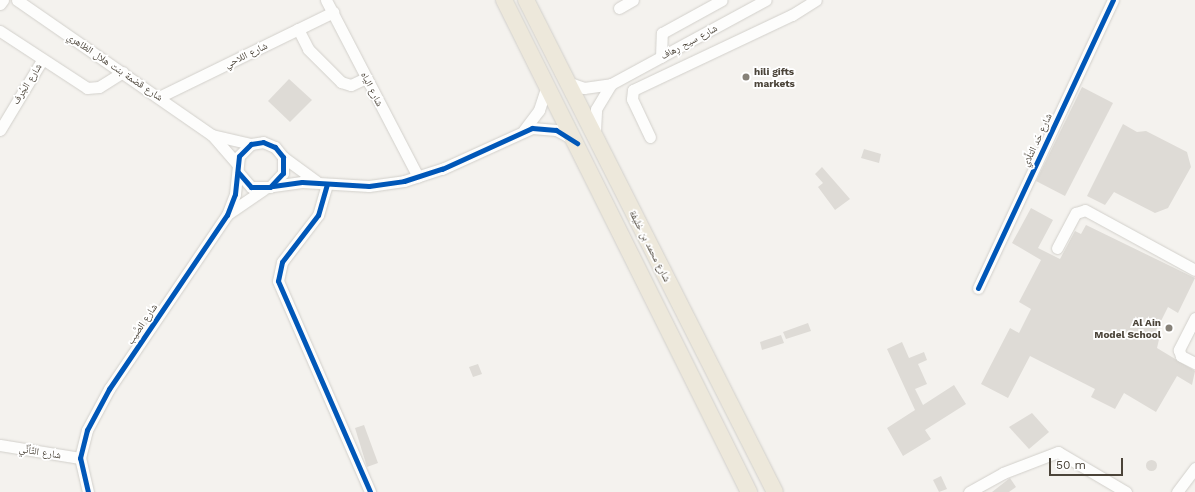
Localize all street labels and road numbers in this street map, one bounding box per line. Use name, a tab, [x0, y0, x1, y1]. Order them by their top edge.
street label: شارع سيح رِهاف	[659, 22, 719, 62]
street label: شارع قضمة بنت هلال الظاهري	[65, 30, 165, 104]
street label: شارع اللاحي	[223, 39, 269, 71]
street label: شارع الجُرف	[10, 61, 44, 107]
street label: شارع الياه	[358, 70, 386, 108]
street label: شارع حَد التلَّاي	[1019, 111, 1055, 169]
street label: شارع محمد بن خليفة	[627, 208, 673, 284]
street label: شارع الصَّيب	[124, 301, 160, 347]
street label: شارع التَّأنِّي	[18, 443, 62, 461]

